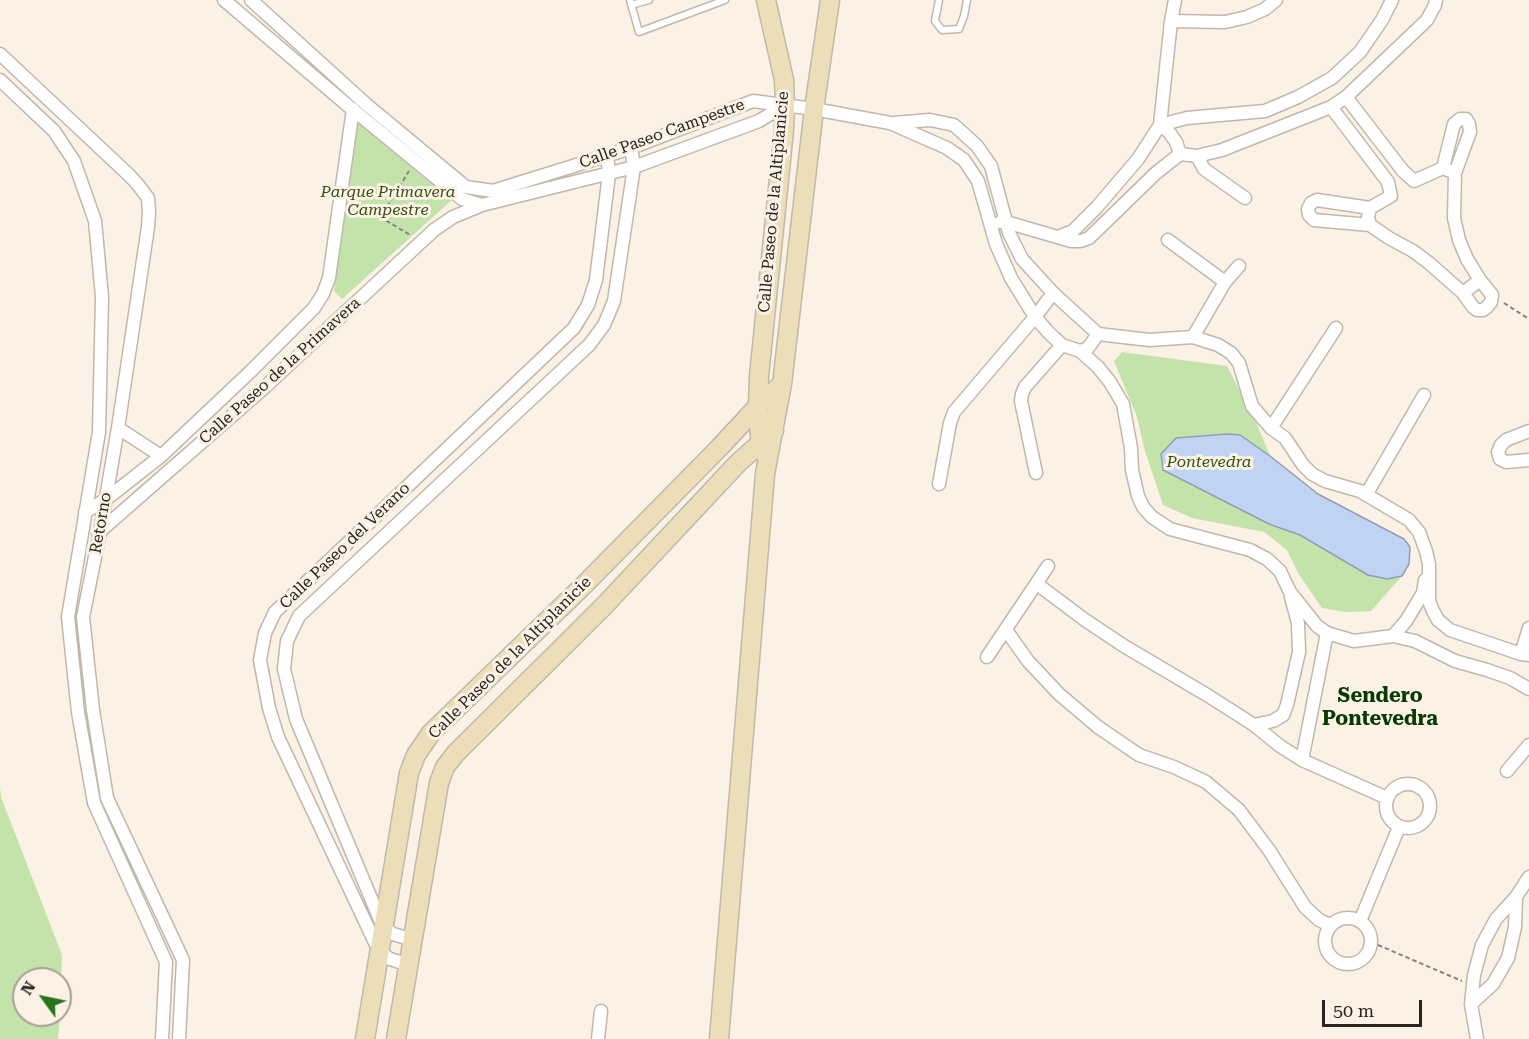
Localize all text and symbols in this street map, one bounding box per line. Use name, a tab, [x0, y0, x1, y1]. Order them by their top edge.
street label: Calle Paseo de la Altiplanicie	[755, 90, 793, 314]
street label: Calle Paseo Campestre	[577, 95, 747, 173]
park label: Parque Primavera Campestre	[321, 182, 455, 220]
street label: Calle Paseo de la Primavera	[196, 294, 364, 448]
park label: Pontevedra	[1167, 452, 1251, 472]
street label: Calle Paseo del Verano	[276, 479, 414, 613]
street label: Retorno	[86, 491, 116, 555]
street label: Calle Paseo de la Altiplanicie	[425, 573, 595, 743]
district label: Sendero Pontevedra	[1322, 684, 1438, 731]
north arrow	[12, 967, 72, 1027]
text: N	[17, 978, 39, 998]
scale bar	[1325, 988, 1426, 1026]
text: 50 m	[1333, 1000, 1374, 1021]

